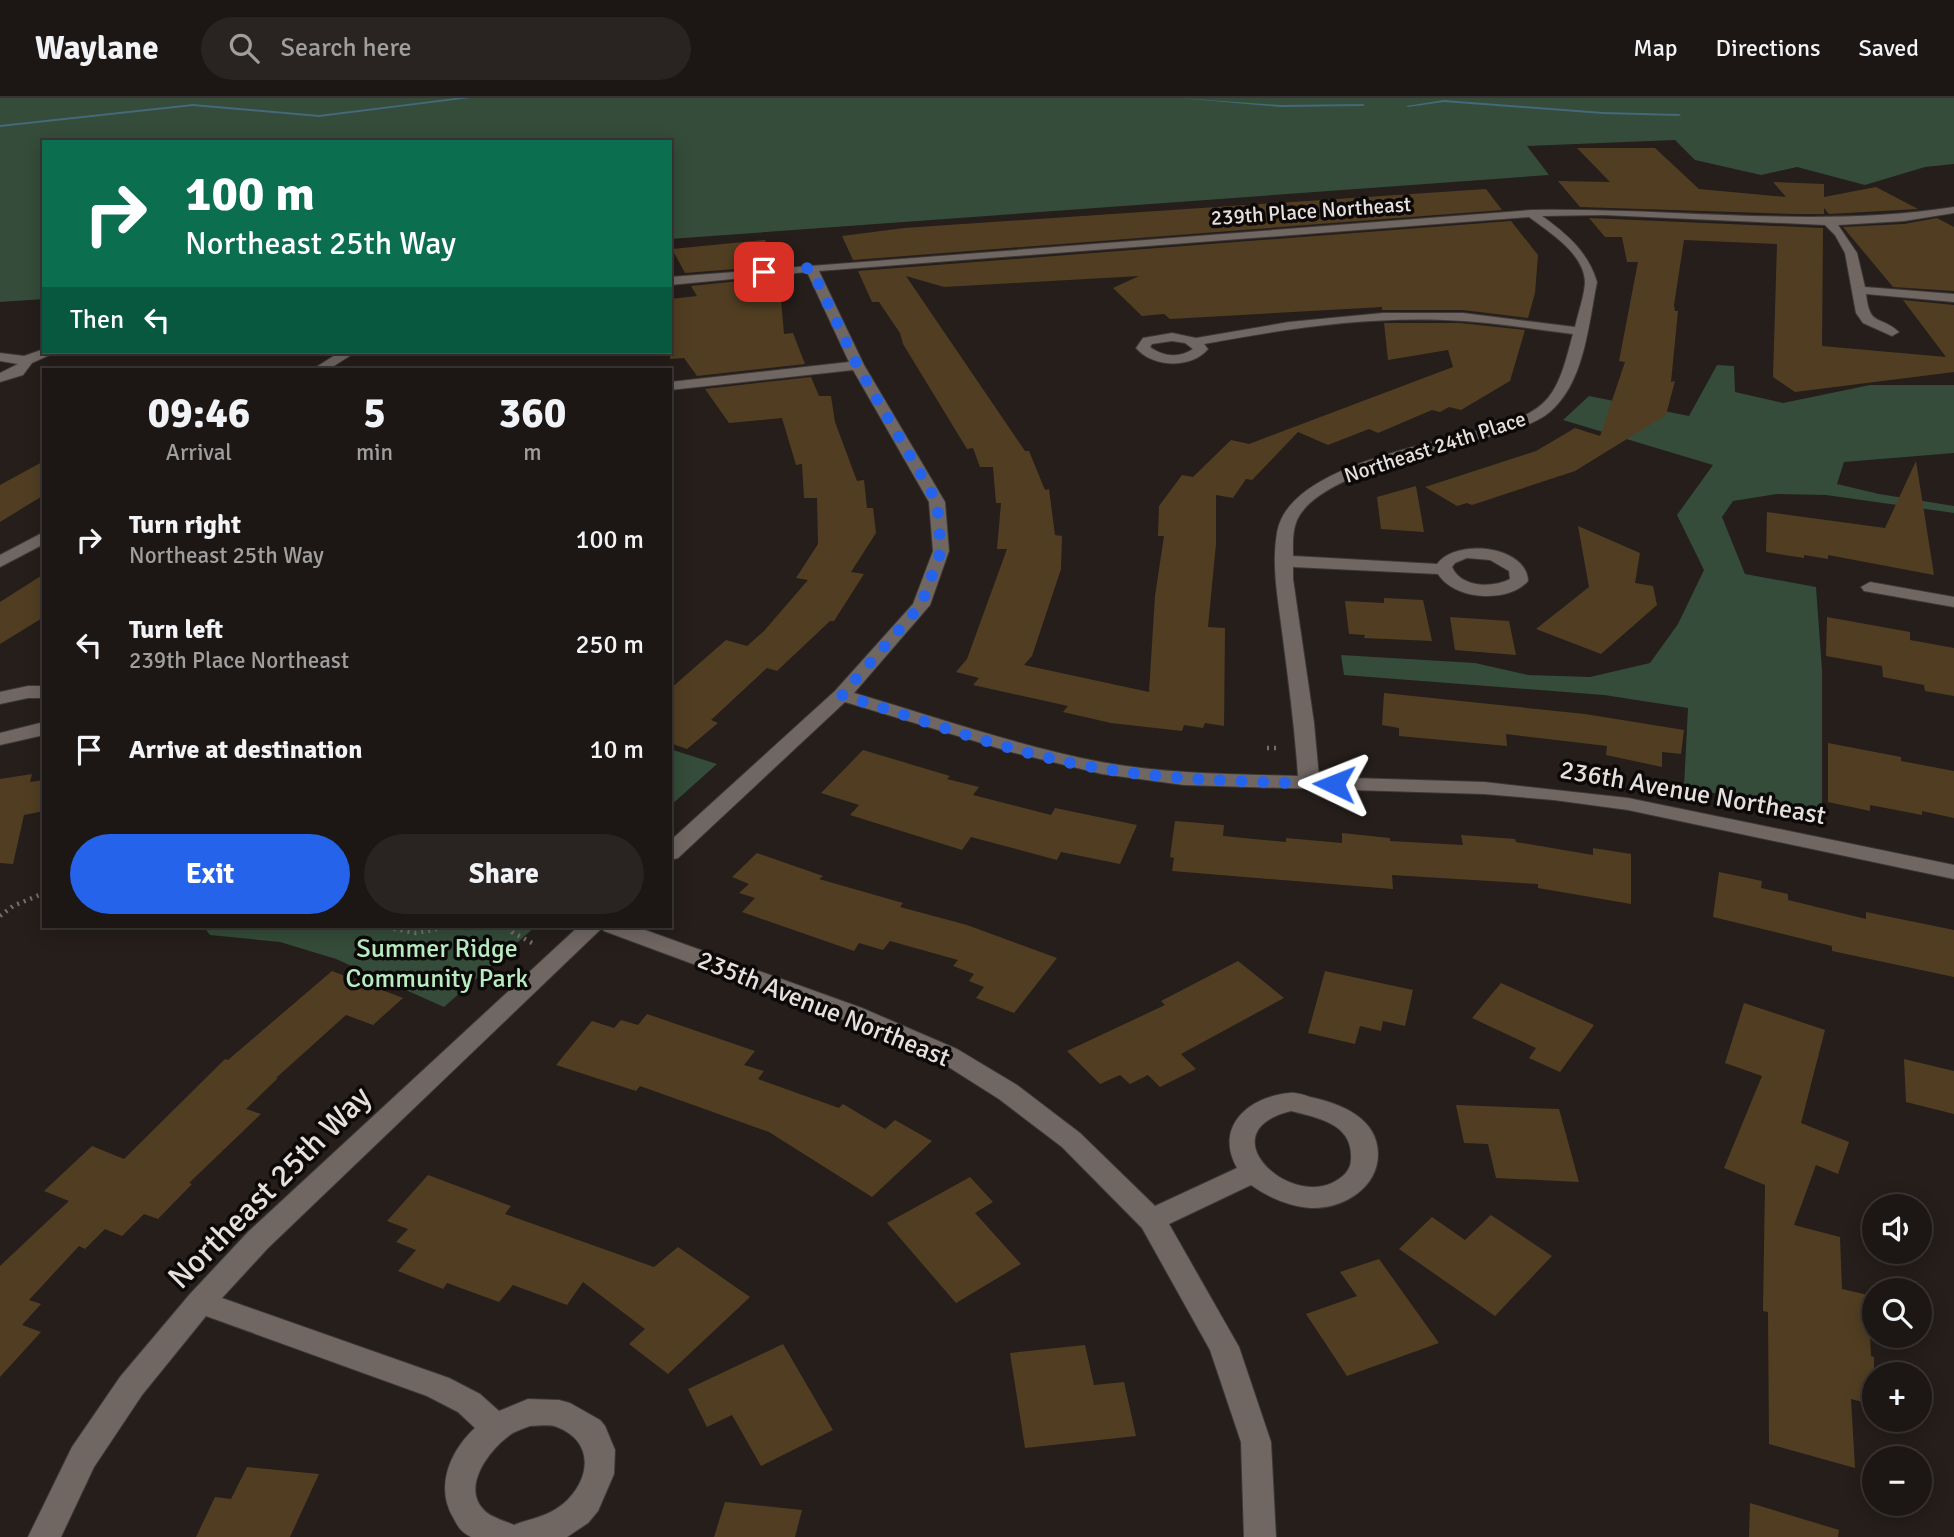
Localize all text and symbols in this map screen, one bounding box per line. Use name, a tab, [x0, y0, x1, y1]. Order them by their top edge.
search box	[201, 17, 691, 80]
text: Waylane	[35, 28, 159, 69]
icon: search	[225, 29, 263, 67]
text: Search here	[281, 32, 412, 64]
text: Map	[1633, 33, 1678, 63]
text: Directions	[1716, 33, 1821, 63]
text: Saved	[1859, 33, 1919, 63]
text: 100 m	[185, 164, 315, 224]
icon: right	[70, 168, 161, 259]
street label: 239th Place Northeast	[1210, 191, 1412, 231]
text: Northeast 25th Way	[185, 224, 456, 263]
pin	[734, 242, 794, 302]
icon: arrive	[745, 253, 783, 291]
icon: left	[138, 301, 176, 339]
text: Then	[70, 304, 124, 336]
text: 09:46	[147, 388, 251, 439]
text: 5	[363, 388, 386, 439]
text: 360	[498, 388, 567, 439]
street label: Northeast 24th Place	[1341, 405, 1529, 489]
text: Arrival	[166, 438, 232, 467]
text: min	[356, 438, 393, 467]
text: m	[523, 438, 542, 467]
text: Turn right	[129, 509, 241, 541]
icon: right	[70, 521, 108, 559]
text: 100 m	[575, 524, 644, 556]
text: Northeast 25th Way	[129, 541, 324, 570]
text: Turn left	[129, 614, 223, 646]
icon: left	[70, 626, 108, 664]
text: 250 m	[575, 629, 644, 661]
text: 239th Place Northeast	[129, 646, 349, 675]
icon: arrive	[70, 731, 108, 769]
text: Arrive at destination	[129, 734, 362, 766]
text: 10 m	[589, 734, 644, 766]
position arrow	[1297, 747, 1371, 821]
street label: 236th Avenue Northeast	[1557, 754, 1828, 832]
button: Exit	[70, 834, 350, 914]
button: Share	[364, 834, 644, 914]
park label: Summer Ridge Community Park	[346, 933, 528, 995]
street label: 235th Avenue Northeast	[693, 944, 954, 1074]
street label: Northeast 25th Way	[160, 1078, 379, 1297]
map controls	[1862, 1194, 1932, 1516]
button: sound	[1862, 1194, 1932, 1264]
button: search	[1862, 1278, 1932, 1348]
button: +	[1862, 1362, 1932, 1432]
button: −	[1862, 1446, 1932, 1516]

